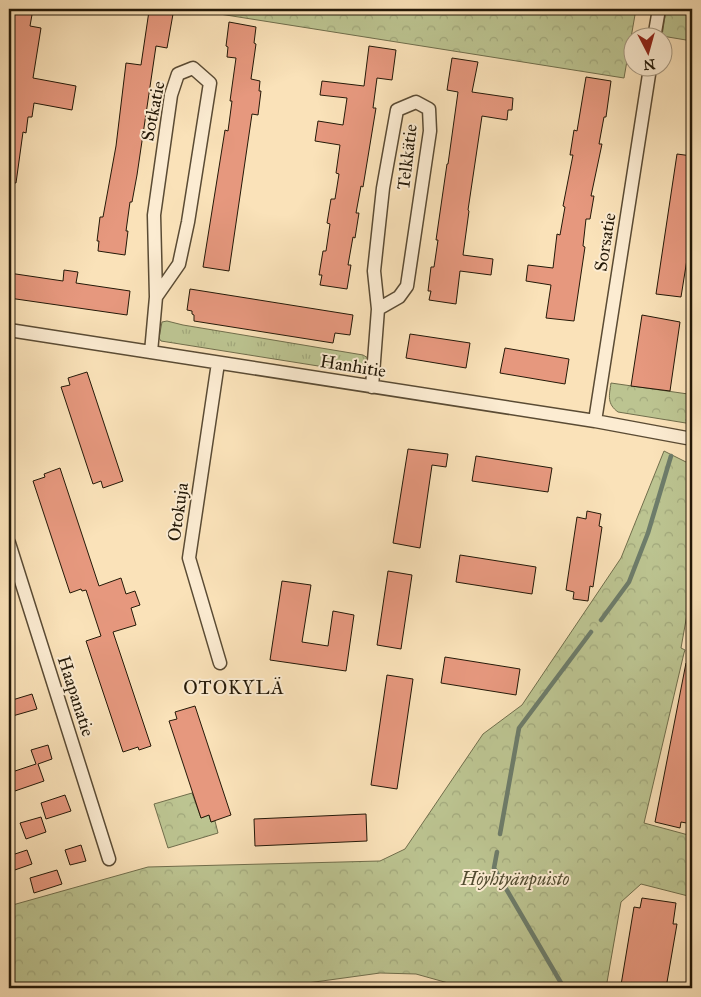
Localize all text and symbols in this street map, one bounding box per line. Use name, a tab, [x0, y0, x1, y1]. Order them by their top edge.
north arrow	[624, 28, 674, 78]
text: N	[642, 55, 656, 74]
street label: Sotkatie	[136, 79, 170, 143]
street label: Telkkätie	[392, 123, 422, 191]
street label: Sorsatie	[590, 211, 620, 273]
street label: Hanhitie	[318, 350, 388, 382]
street label: Otokuja	[163, 481, 193, 543]
street label: Haapanatie	[53, 653, 99, 739]
district label: OTOKYLÄ	[183, 676, 285, 699]
park label: Höyhtyänpuisto	[460, 868, 569, 891]

